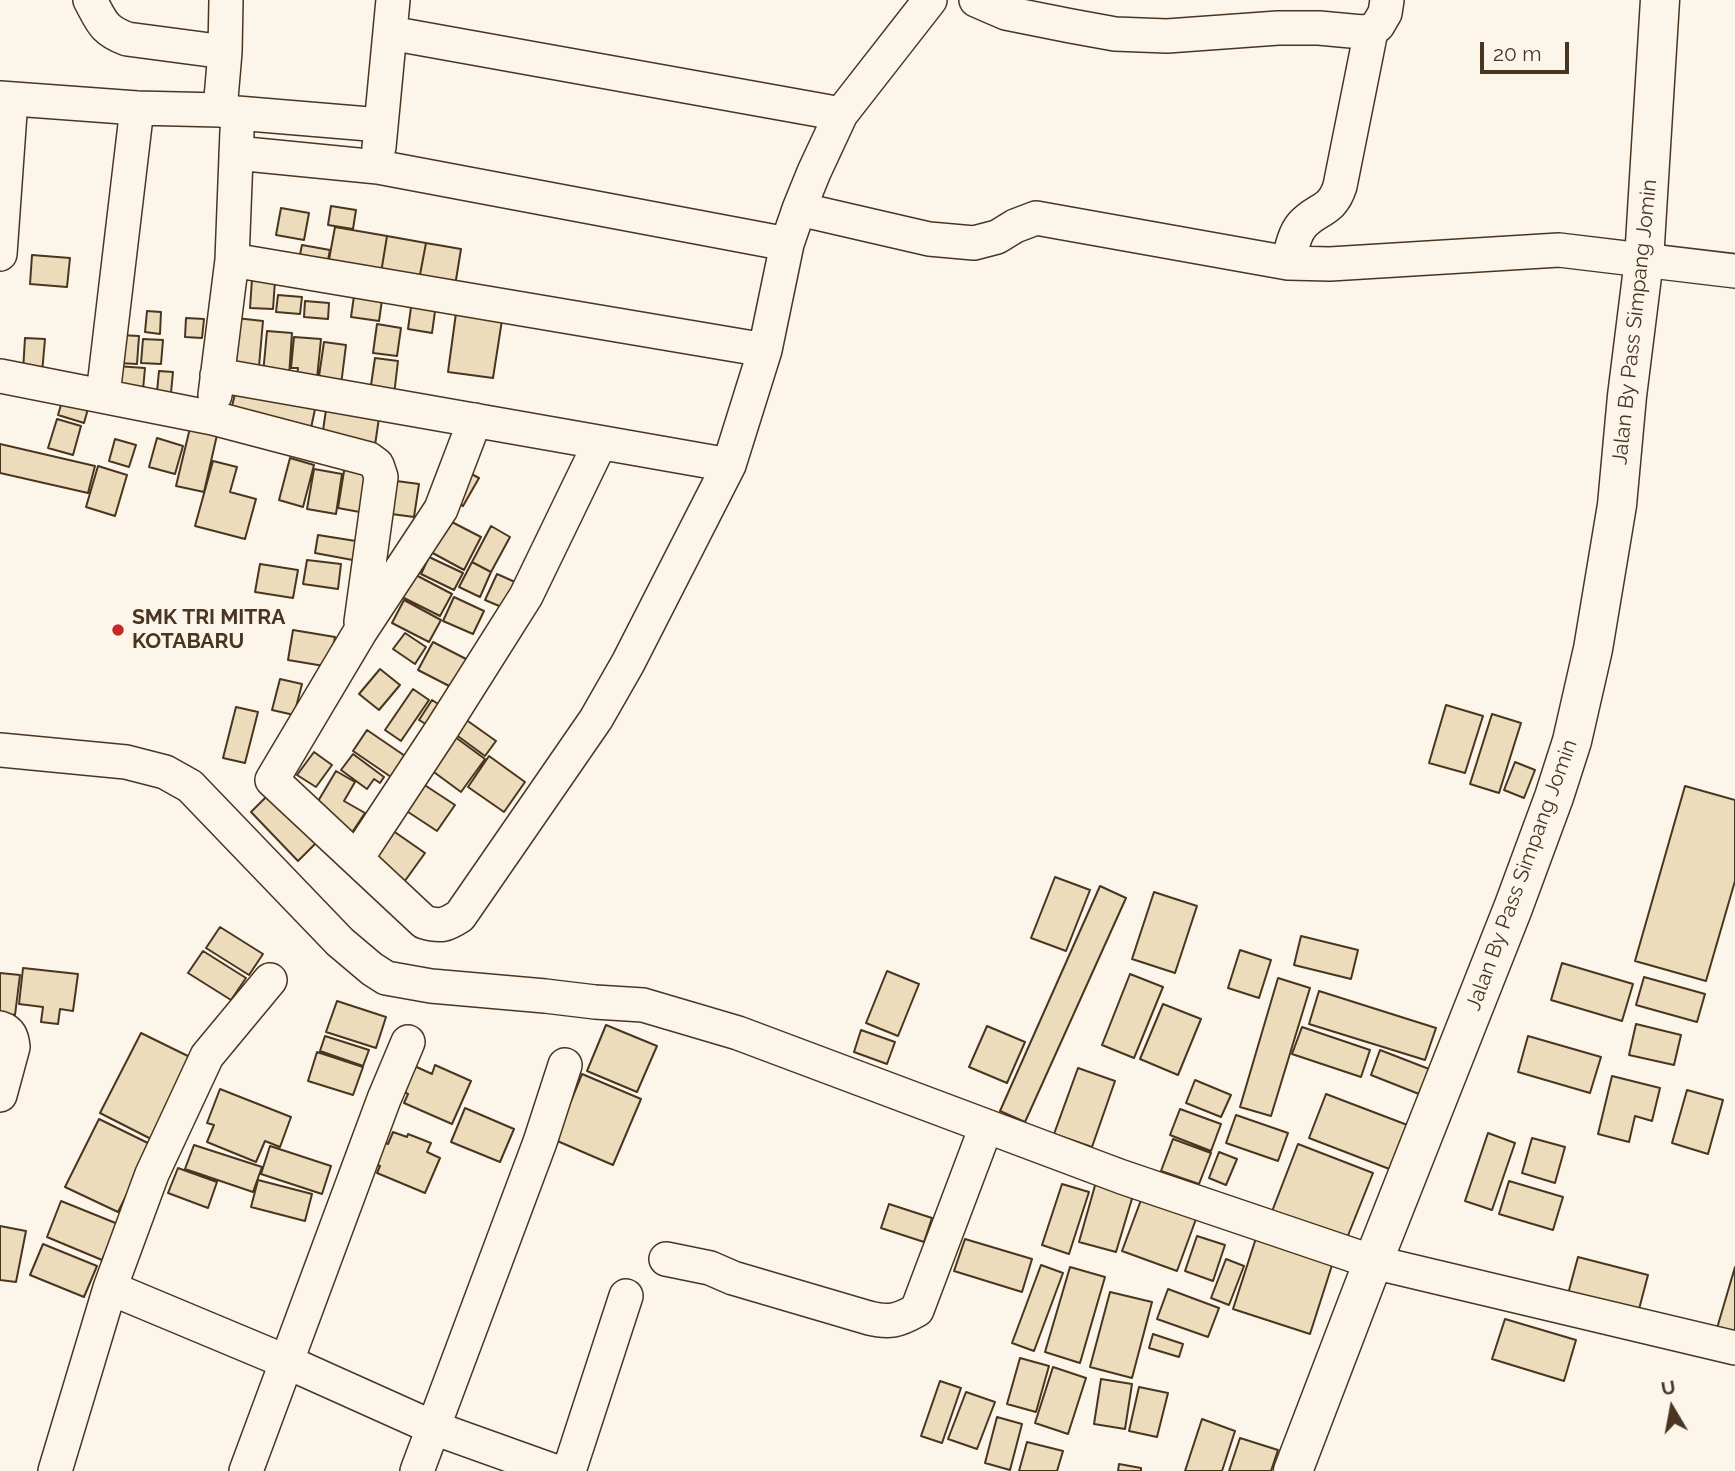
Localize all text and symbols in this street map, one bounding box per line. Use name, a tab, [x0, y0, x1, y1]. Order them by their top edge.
scale bar	[1483, 28, 1572, 72]
text: 20 m	[1493, 41, 1541, 66]
street label: Jalan By Pass Simpang Jomin	[1607, 178, 1663, 466]
place label: SMK TRI MITRA KOTABARU	[132, 605, 285, 655]
marker: SMK TRI MITRA KOTABARU	[110, 622, 126, 638]
street label: Jalan By Pass Simpang Jomin	[1461, 736, 1583, 1014]
north arrow	[1637, 1373, 1707, 1443]
text: U	[1659, 1375, 1677, 1399]

